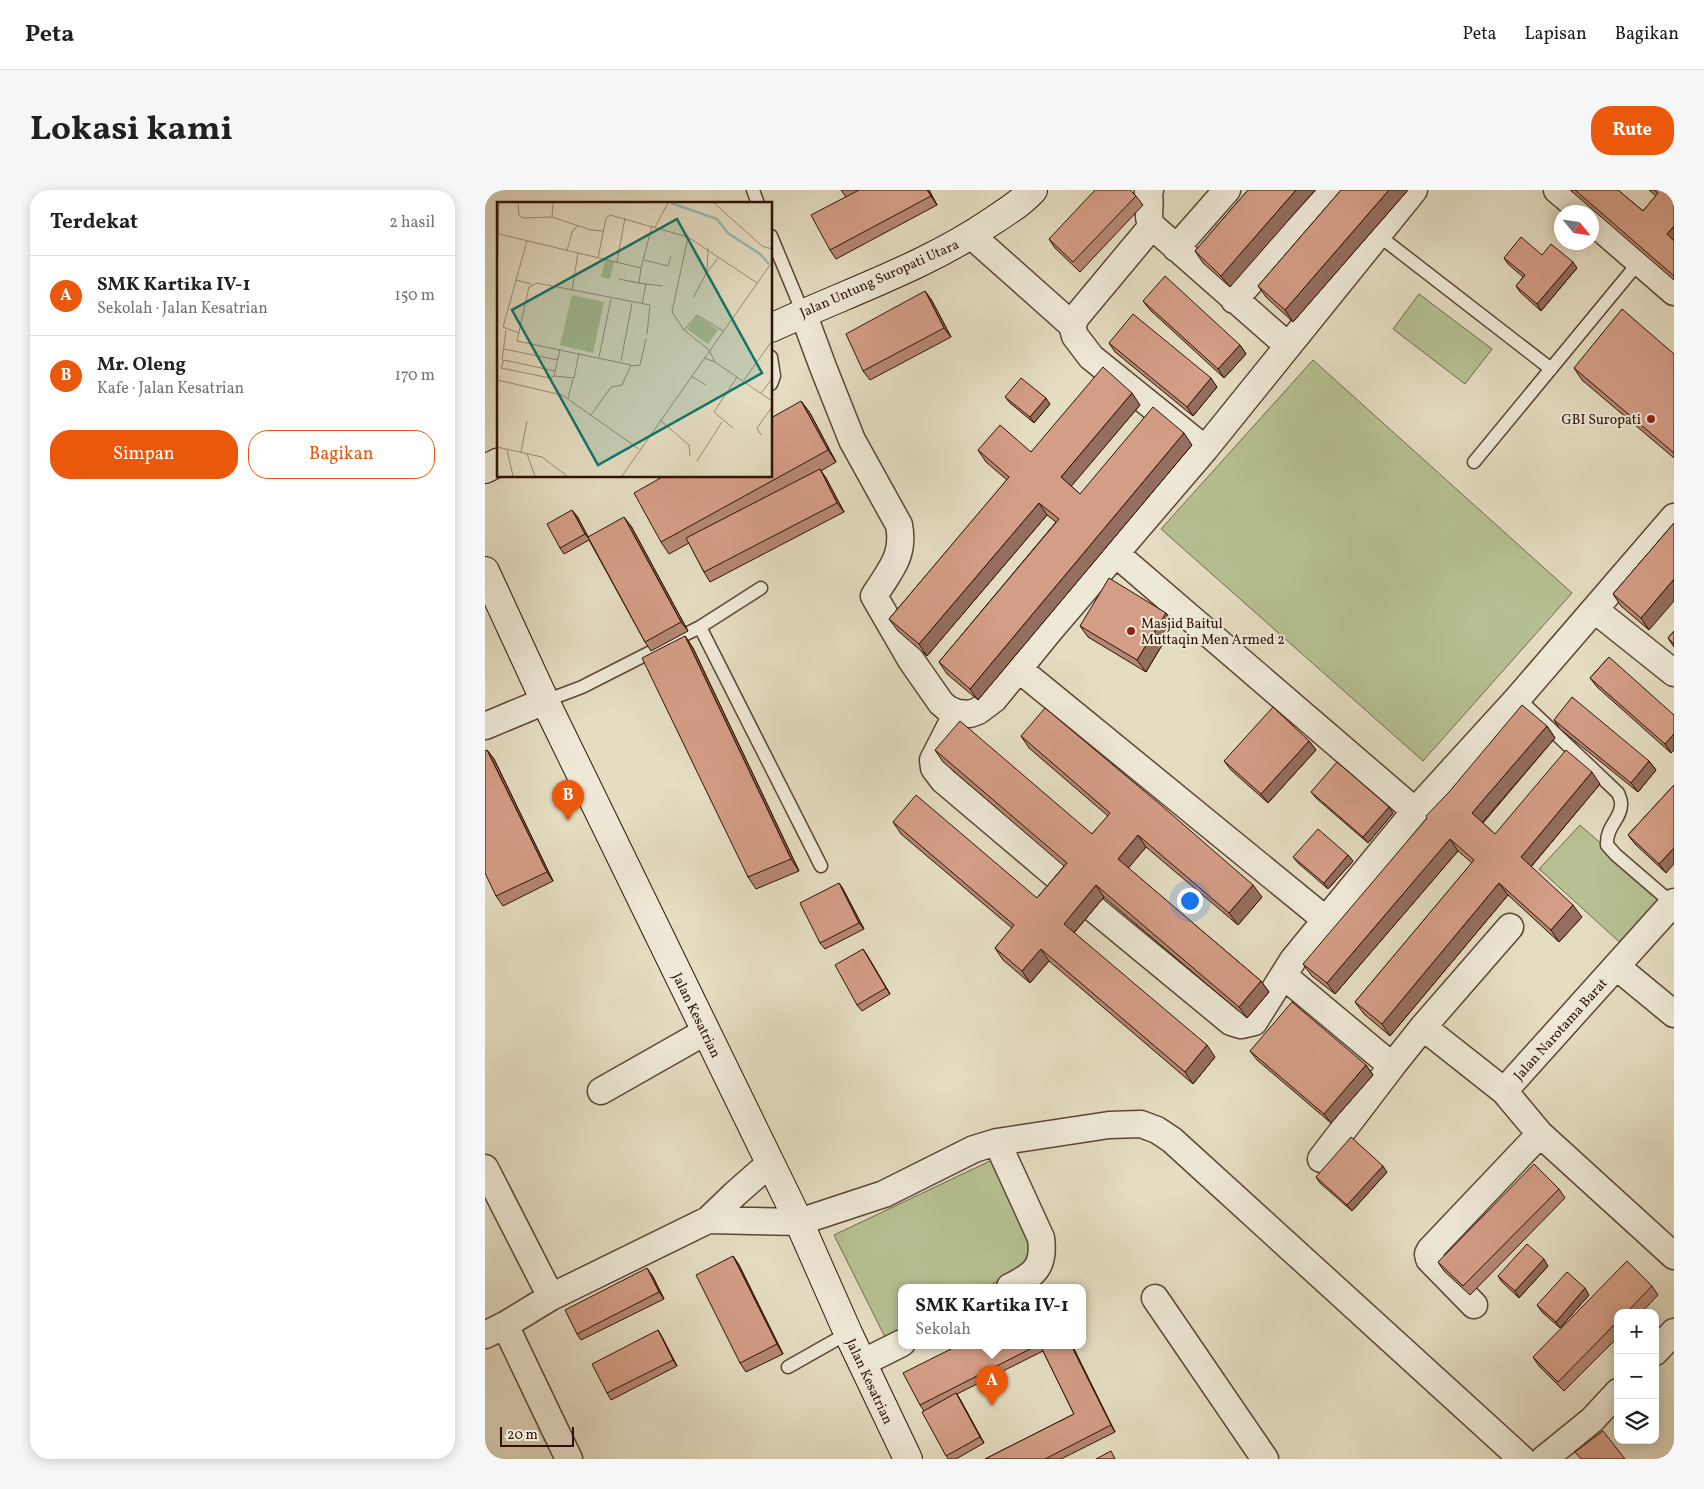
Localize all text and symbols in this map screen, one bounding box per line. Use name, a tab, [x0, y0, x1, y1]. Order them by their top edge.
text: Peta	[25, 18, 74, 52]
text: Peta	[1463, 22, 1496, 47]
text: Lapisan	[1524, 22, 1587, 47]
text: Bagikan	[1615, 22, 1679, 47]
text: Lokasi kami	[30, 106, 233, 154]
button: Rute	[1591, 106, 1674, 155]
inset map	[497, 202, 773, 478]
north arrow	[1554, 205, 1599, 250]
text: Terdekat	[50, 208, 138, 237]
text: 2 hasil	[389, 212, 435, 234]
street label: Jalan Untung Suropati Utara	[797, 236, 962, 323]
text: SMK Kartika IV-1	[97, 272, 250, 298]
text: A	[60, 285, 72, 307]
text: 150 m	[394, 285, 435, 307]
text: Sekolah · Jalan Kesatrian	[97, 298, 268, 320]
text: Mr. Oleng	[97, 352, 186, 378]
text: B	[61, 365, 71, 387]
text: 170 m	[395, 365, 435, 387]
text: Kafe · Jalan Kesatrian	[97, 378, 244, 400]
place label: GBI Suropati	[1561, 411, 1641, 430]
marker: GBI Suropati	[1645, 413, 1657, 425]
button: Simpan	[50, 430, 238, 479]
button: Bagikan	[248, 430, 435, 479]
place label: Masjid Baitul Muttaqin Men Armed 2	[1141, 615, 1285, 650]
marker: Masjid Baitul Muttaqin Men Armed 2	[1125, 625, 1137, 637]
pin: B	[552, 780, 584, 821]
your location	[1177, 888, 1203, 914]
street label: Jalan Kesatrian	[667, 970, 724, 1061]
street label: Jalan Narotama Barat	[1510, 975, 1612, 1085]
popup	[898, 1284, 1086, 1349]
text: SMK Kartika IV-1	[915, 1293, 1069, 1319]
map controls	[1614, 1309, 1659, 1444]
button: +	[1614, 1309, 1659, 1354]
text: Sekolah	[915, 1319, 971, 1341]
street label: Jalan Kesatrian	[840, 1336, 897, 1428]
button: −	[1614, 1354, 1659, 1399]
pin: A	[976, 1365, 1008, 1406]
button: layers	[1614, 1399, 1659, 1444]
scale bar	[500, 1424, 574, 1447]
text: 20 m	[507, 1426, 538, 1445]

